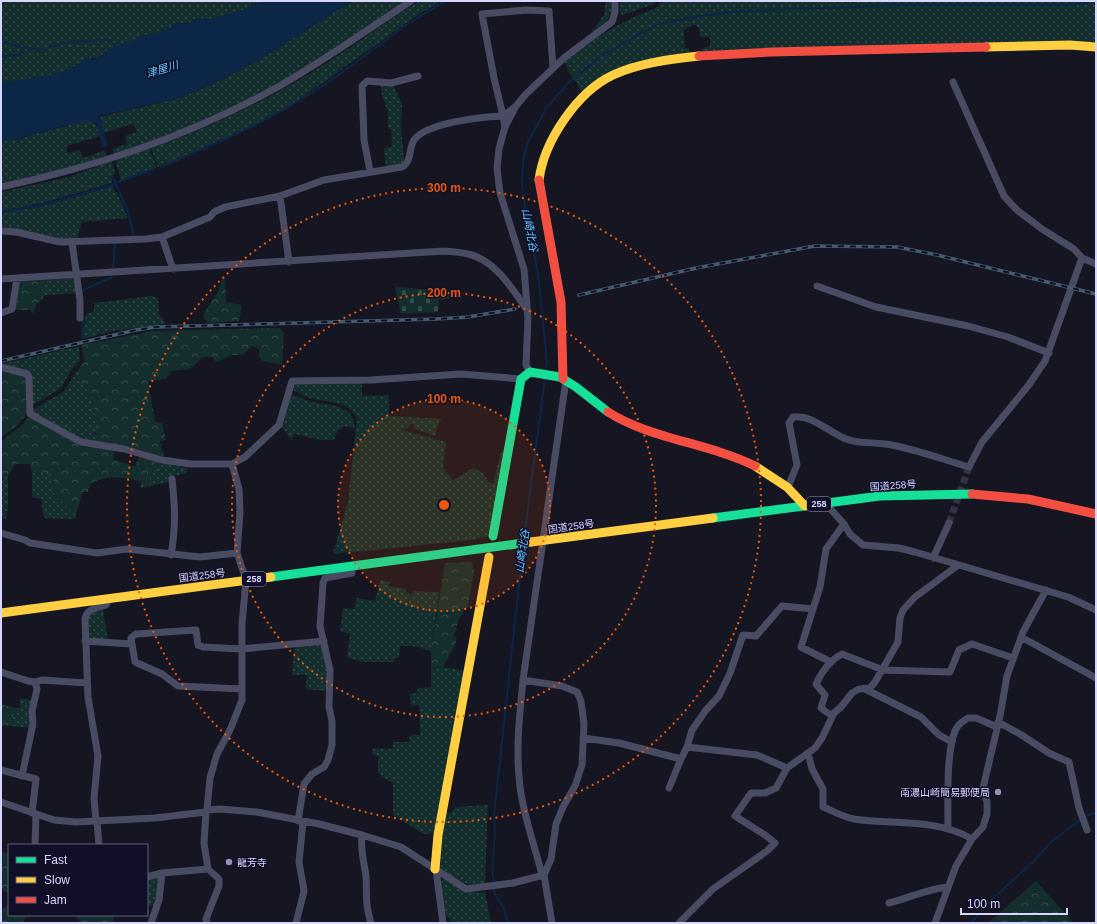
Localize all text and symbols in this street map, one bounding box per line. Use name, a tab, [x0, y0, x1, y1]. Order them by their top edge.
water label: 津屋川	[144, 58, 180, 80]
text: 300 m	[427, 181, 461, 195]
water label: 山崎北谷	[520, 207, 540, 254]
text: 200 m	[427, 286, 461, 300]
text: 100 m	[427, 392, 461, 406]
street label: 国道258号	[869, 478, 917, 493]
road number: 258	[807, 497, 831, 511]
centre of rings	[437, 498, 451, 512]
street label: 国道258号	[547, 518, 595, 535]
water label: 山崎北谷	[513, 527, 531, 574]
street label: 国道258号	[178, 567, 226, 584]
road number: 258	[242, 572, 266, 586]
place label: 南濃山崎簡易郵便局	[900, 787, 990, 798]
marker: 南濃山崎簡易郵便局	[993, 787, 1003, 797]
legend	[8, 844, 148, 916]
text: Fast	[44, 853, 68, 867]
marker: 龍芳寺	[224, 857, 234, 867]
place label: 龍芳寺	[237, 857, 267, 868]
text: Slow	[44, 873, 70, 887]
scale bar	[961, 890, 1067, 916]
text: Jam	[44, 893, 67, 907]
text: 100 m	[967, 897, 1000, 911]

